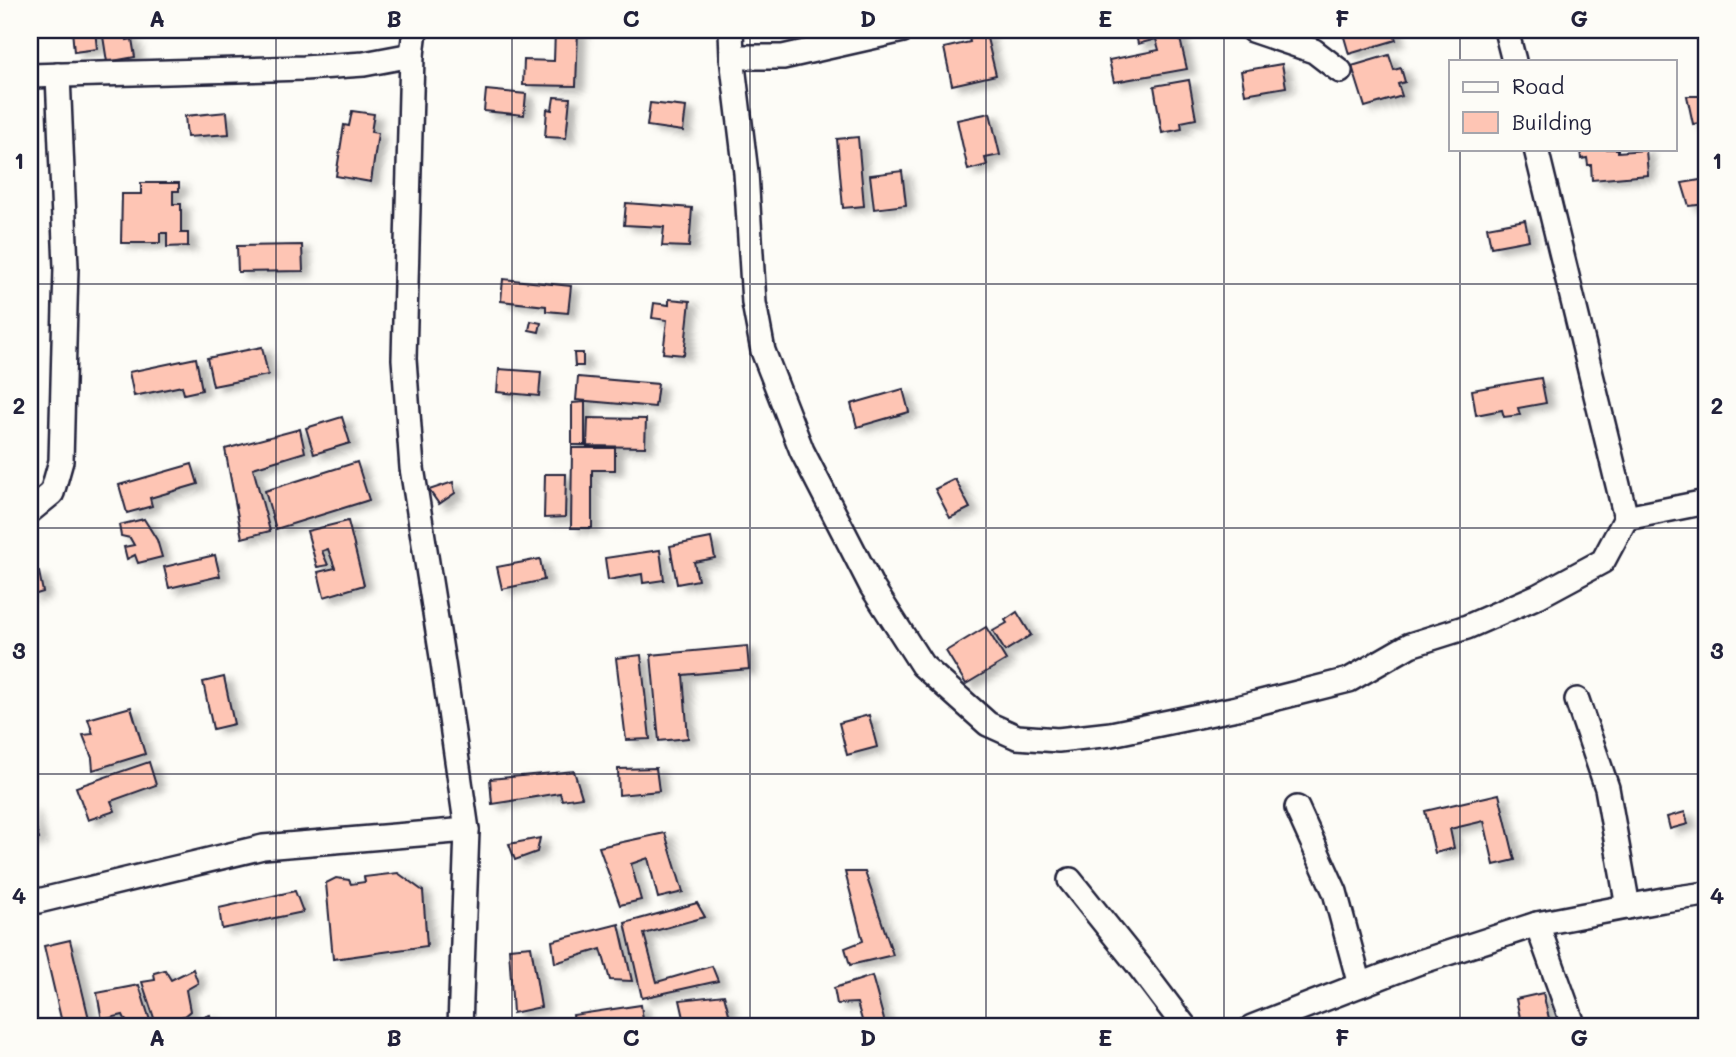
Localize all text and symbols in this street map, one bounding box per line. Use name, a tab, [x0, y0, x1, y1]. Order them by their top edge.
text: A	[149, 3, 165, 33]
text: B	[386, 3, 402, 33]
text: C	[622, 3, 640, 33]
text: D	[860, 3, 876, 33]
text: E	[1098, 3, 1112, 33]
text: F	[1335, 3, 1349, 33]
text: G	[1570, 3, 1588, 33]
legend	[1449, 60, 1676, 150]
text: Road	[1512, 72, 1564, 99]
text: Building	[1512, 108, 1592, 135]
text: 1	[14, 145, 24, 175]
text: 1	[1712, 145, 1722, 175]
text: 2	[13, 390, 25, 420]
text: 2	[1711, 390, 1723, 420]
text: 3	[12, 635, 26, 665]
text: 3	[1710, 635, 1724, 665]
text: 4	[12, 880, 26, 910]
text: 4	[1710, 880, 1724, 910]
text: A	[149, 1022, 165, 1052]
text: B	[386, 1022, 402, 1052]
text: C	[622, 1022, 640, 1052]
text: D	[860, 1022, 876, 1052]
text: E	[1098, 1022, 1112, 1052]
text: F	[1335, 1022, 1349, 1052]
text: G	[1570, 1022, 1588, 1052]

